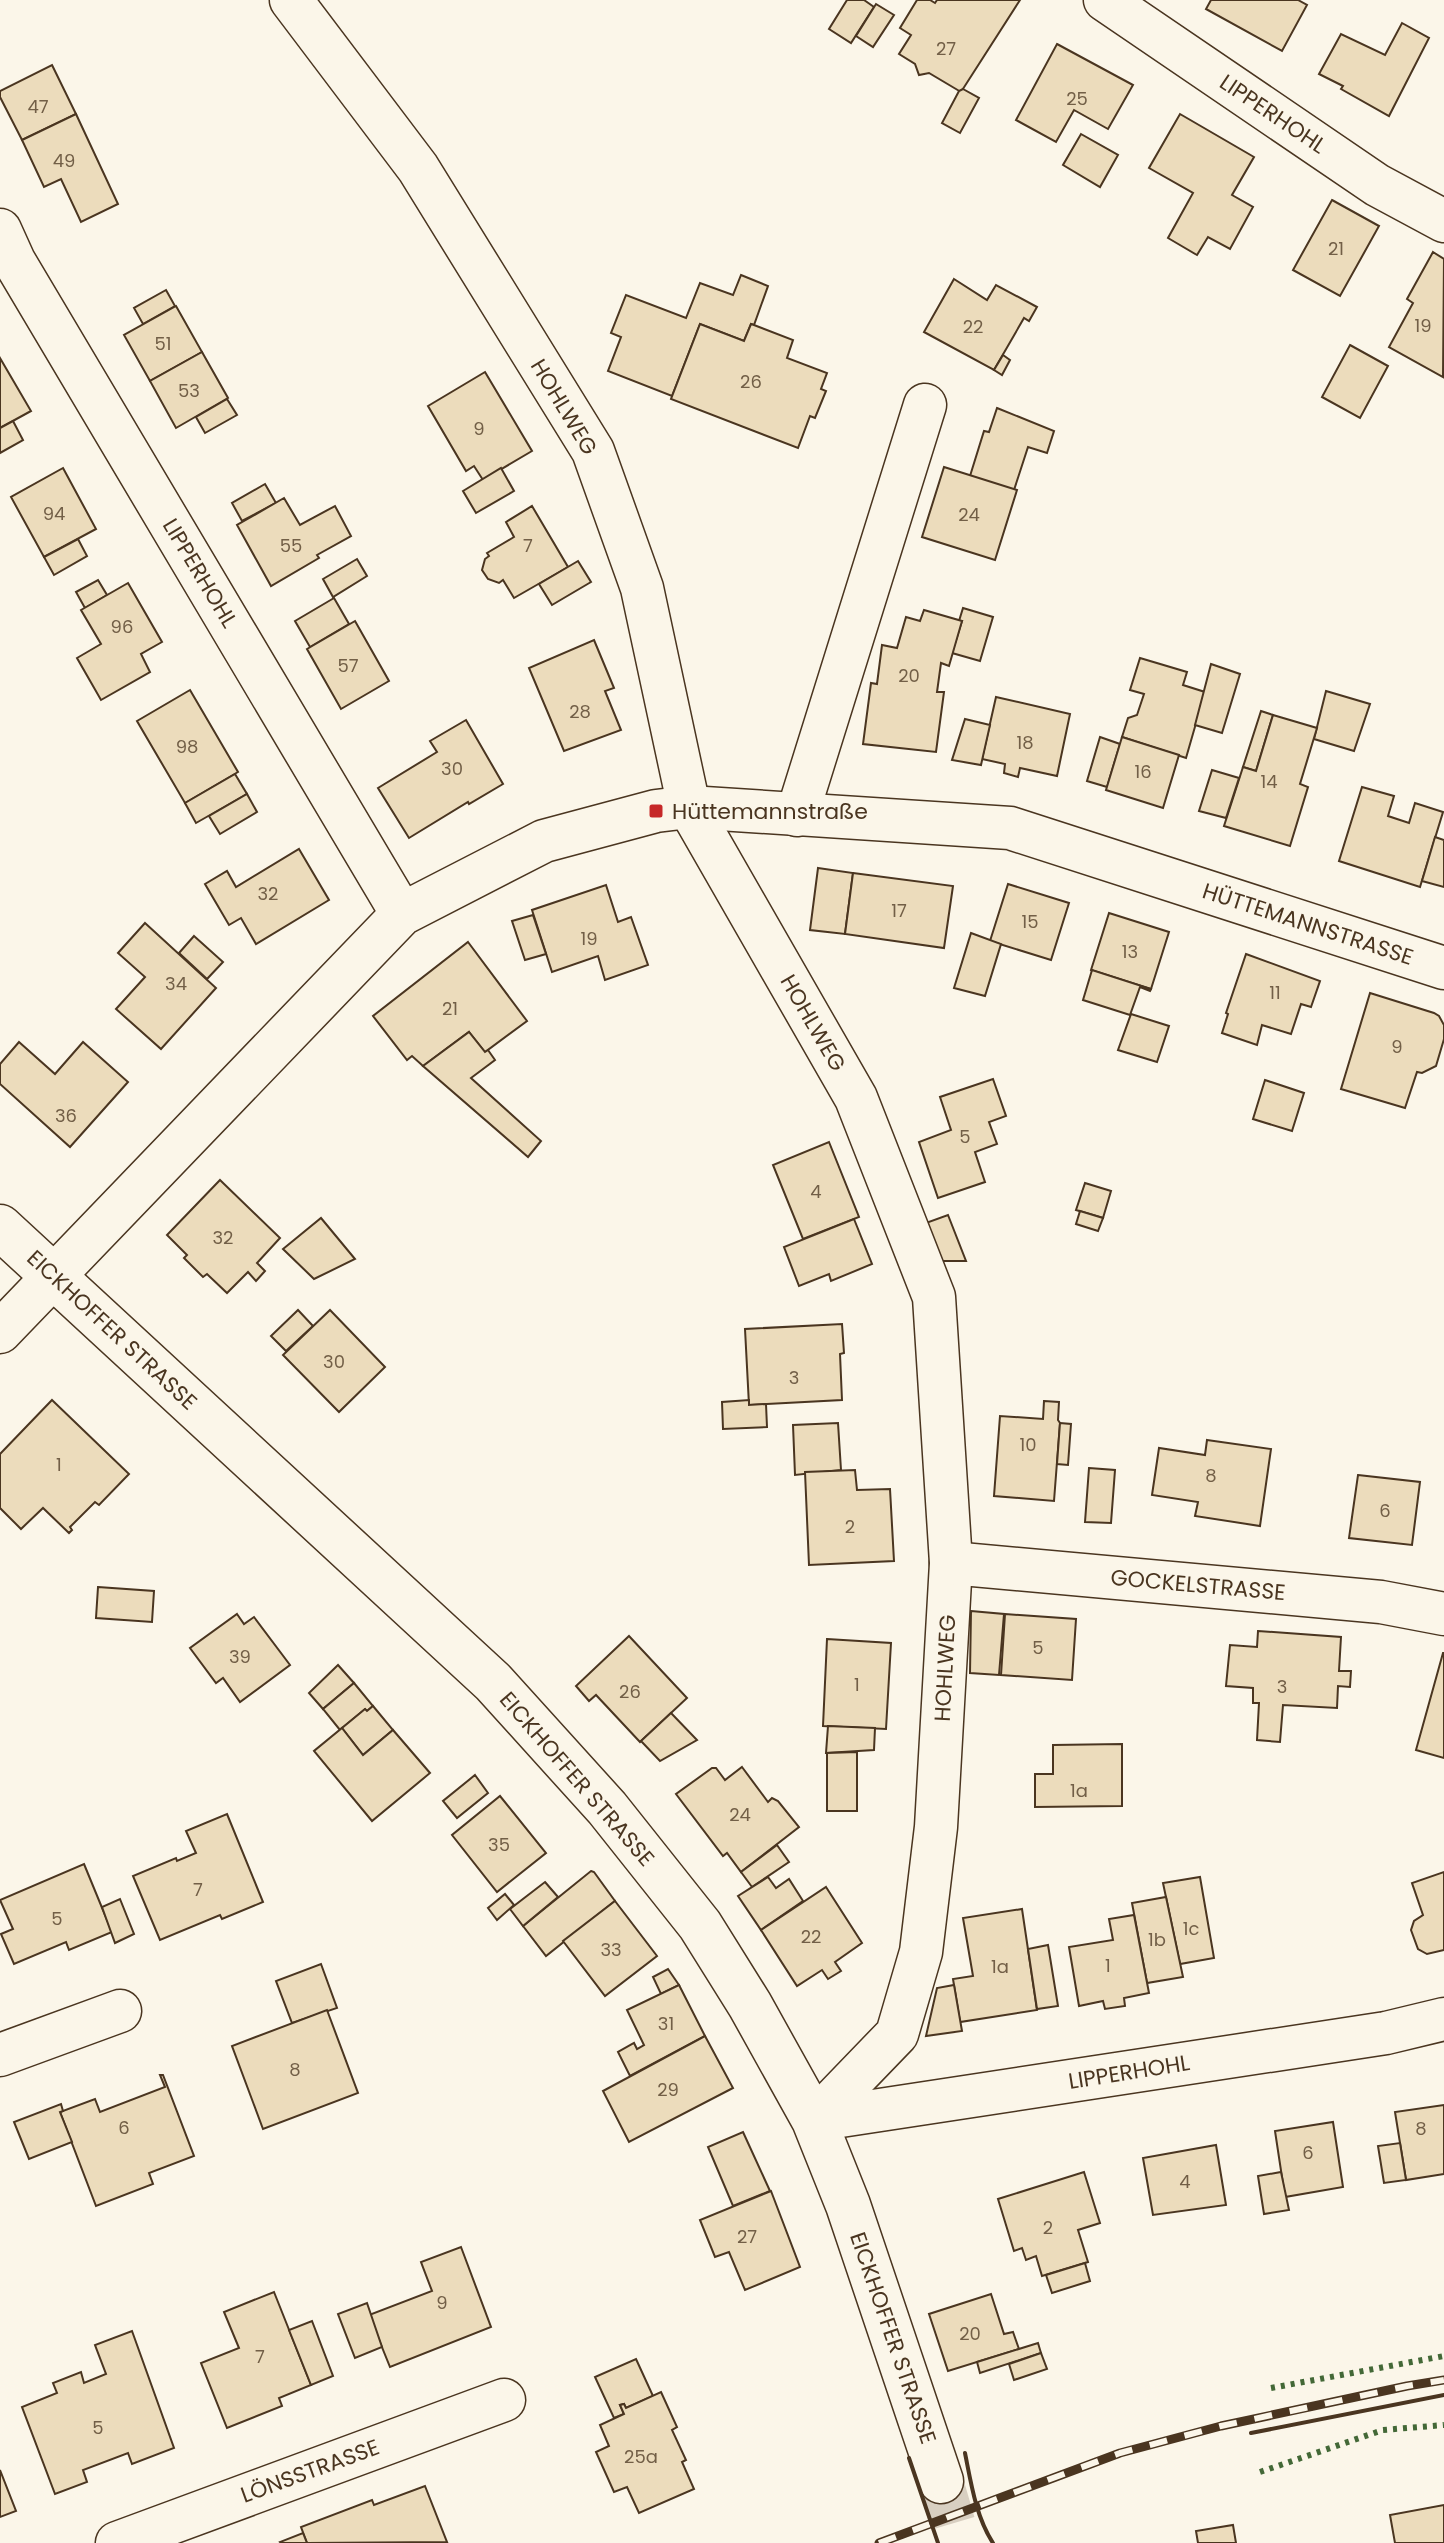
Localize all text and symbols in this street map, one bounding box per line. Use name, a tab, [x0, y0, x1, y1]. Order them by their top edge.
house number: 27	[936, 36, 956, 61]
street label: LIPPERHOHL	[1214, 67, 1333, 161]
house number: 25	[1066, 86, 1088, 111]
house number: 47	[27, 94, 49, 119]
house number: 49	[53, 148, 75, 173]
house number: 21	[1328, 236, 1344, 261]
house number: 19	[1414, 313, 1432, 338]
house number: 22	[963, 314, 983, 339]
house number: 51	[154, 331, 172, 356]
street label: HOHLWEG	[523, 353, 605, 461]
house number: 26	[740, 369, 762, 394]
house number: 53	[178, 378, 200, 403]
house number: 9	[473, 416, 485, 441]
house number: 94	[43, 501, 65, 526]
house number: 24	[958, 502, 980, 527]
street label: LIPPERHOHL	[155, 513, 245, 634]
house number: 55	[280, 533, 302, 558]
house number: 7	[523, 533, 533, 558]
house number: 96	[111, 614, 133, 639]
house number: 57	[337, 653, 359, 678]
house number: 20	[898, 663, 920, 688]
house number: 28	[569, 699, 591, 724]
house number: 18	[1016, 730, 1034, 755]
house number: 98	[176, 734, 198, 759]
house number: 30	[441, 756, 463, 781]
house number: 16	[1134, 759, 1152, 784]
house number: 14	[1260, 769, 1278, 794]
place label: Hüttemannstraße	[672, 796, 868, 827]
marker: Hüttemannstraße	[647, 802, 665, 820]
street label: HÜTTEMANNSTRASSE	[1199, 875, 1417, 973]
house number: 32	[258, 881, 278, 906]
house number: 17	[891, 898, 907, 923]
house number: 15	[1021, 909, 1039, 934]
house number: 19	[580, 926, 598, 951]
house number: 13	[1122, 939, 1138, 964]
street label: HOHLWEG	[773, 969, 853, 1077]
house number: 34	[165, 971, 187, 996]
house number: 11	[1269, 980, 1281, 1005]
house number: 21	[442, 996, 458, 1021]
house number: 9	[1391, 1034, 1403, 1059]
house number: 36	[55, 1103, 77, 1128]
house number: 5	[959, 1124, 971, 1149]
house number: 4	[810, 1179, 822, 1204]
house number: 32	[213, 1225, 233, 1250]
street label: EICKHOFFER STRASSE	[20, 1243, 204, 1417]
house number: 30	[323, 1349, 345, 1374]
house number: 3	[789, 1365, 799, 1390]
house number: 10	[1019, 1432, 1037, 1457]
house number: 1	[56, 1452, 62, 1477]
house number: 8	[1205, 1463, 1217, 1488]
house number: 6	[1379, 1498, 1391, 1523]
house number: 2	[845, 1514, 855, 1539]
street label: GOCKELSTRASSE	[1109, 1562, 1287, 1608]
street label: HOHLWEG	[927, 1614, 963, 1722]
house number: 5	[1032, 1635, 1044, 1660]
house number: 39	[229, 1644, 251, 1669]
house number: 1	[854, 1672, 860, 1697]
house number: 3	[1277, 1674, 1287, 1699]
house number: 26	[619, 1679, 641, 1704]
street label: EICKHOFFER STRASSE	[492, 1685, 662, 1873]
house number: 1a	[1070, 1778, 1088, 1803]
house number: 24	[729, 1802, 751, 1827]
house number: 35	[488, 1832, 510, 1857]
house number: 7	[193, 1877, 203, 1902]
house number: 5	[51, 1906, 63, 1931]
house number: 1c	[1183, 1916, 1199, 1941]
house number: 22	[801, 1924, 821, 1949]
house number: 1b	[1148, 1927, 1166, 1952]
house number: 33	[600, 1937, 622, 1962]
house number: 1	[1105, 1953, 1111, 1978]
house number: 1a	[991, 1954, 1009, 1979]
house number: 31	[658, 2011, 674, 2036]
street label: LIPPERHOHL	[1066, 2047, 1192, 2097]
house number: 8	[289, 2057, 301, 2082]
house number: 29	[657, 2077, 679, 2102]
house number: 6	[118, 2115, 130, 2140]
house number: 8	[1415, 2116, 1427, 2141]
house number: 6	[1302, 2140, 1314, 2165]
house number: 4	[1179, 2169, 1191, 2194]
house number: 2	[1043, 2215, 1053, 2240]
house number: 27	[737, 2224, 757, 2249]
street label: EICKHOFFER STRASSE	[842, 2228, 944, 2448]
house number: 9	[436, 2290, 448, 2315]
house number: 20	[959, 2321, 981, 2346]
house number: 7	[255, 2344, 265, 2369]
house number: 5	[92, 2415, 104, 2440]
street label: LÖNSSTRASSE	[236, 2432, 384, 2510]
house number: 25a	[624, 2444, 658, 2469]

